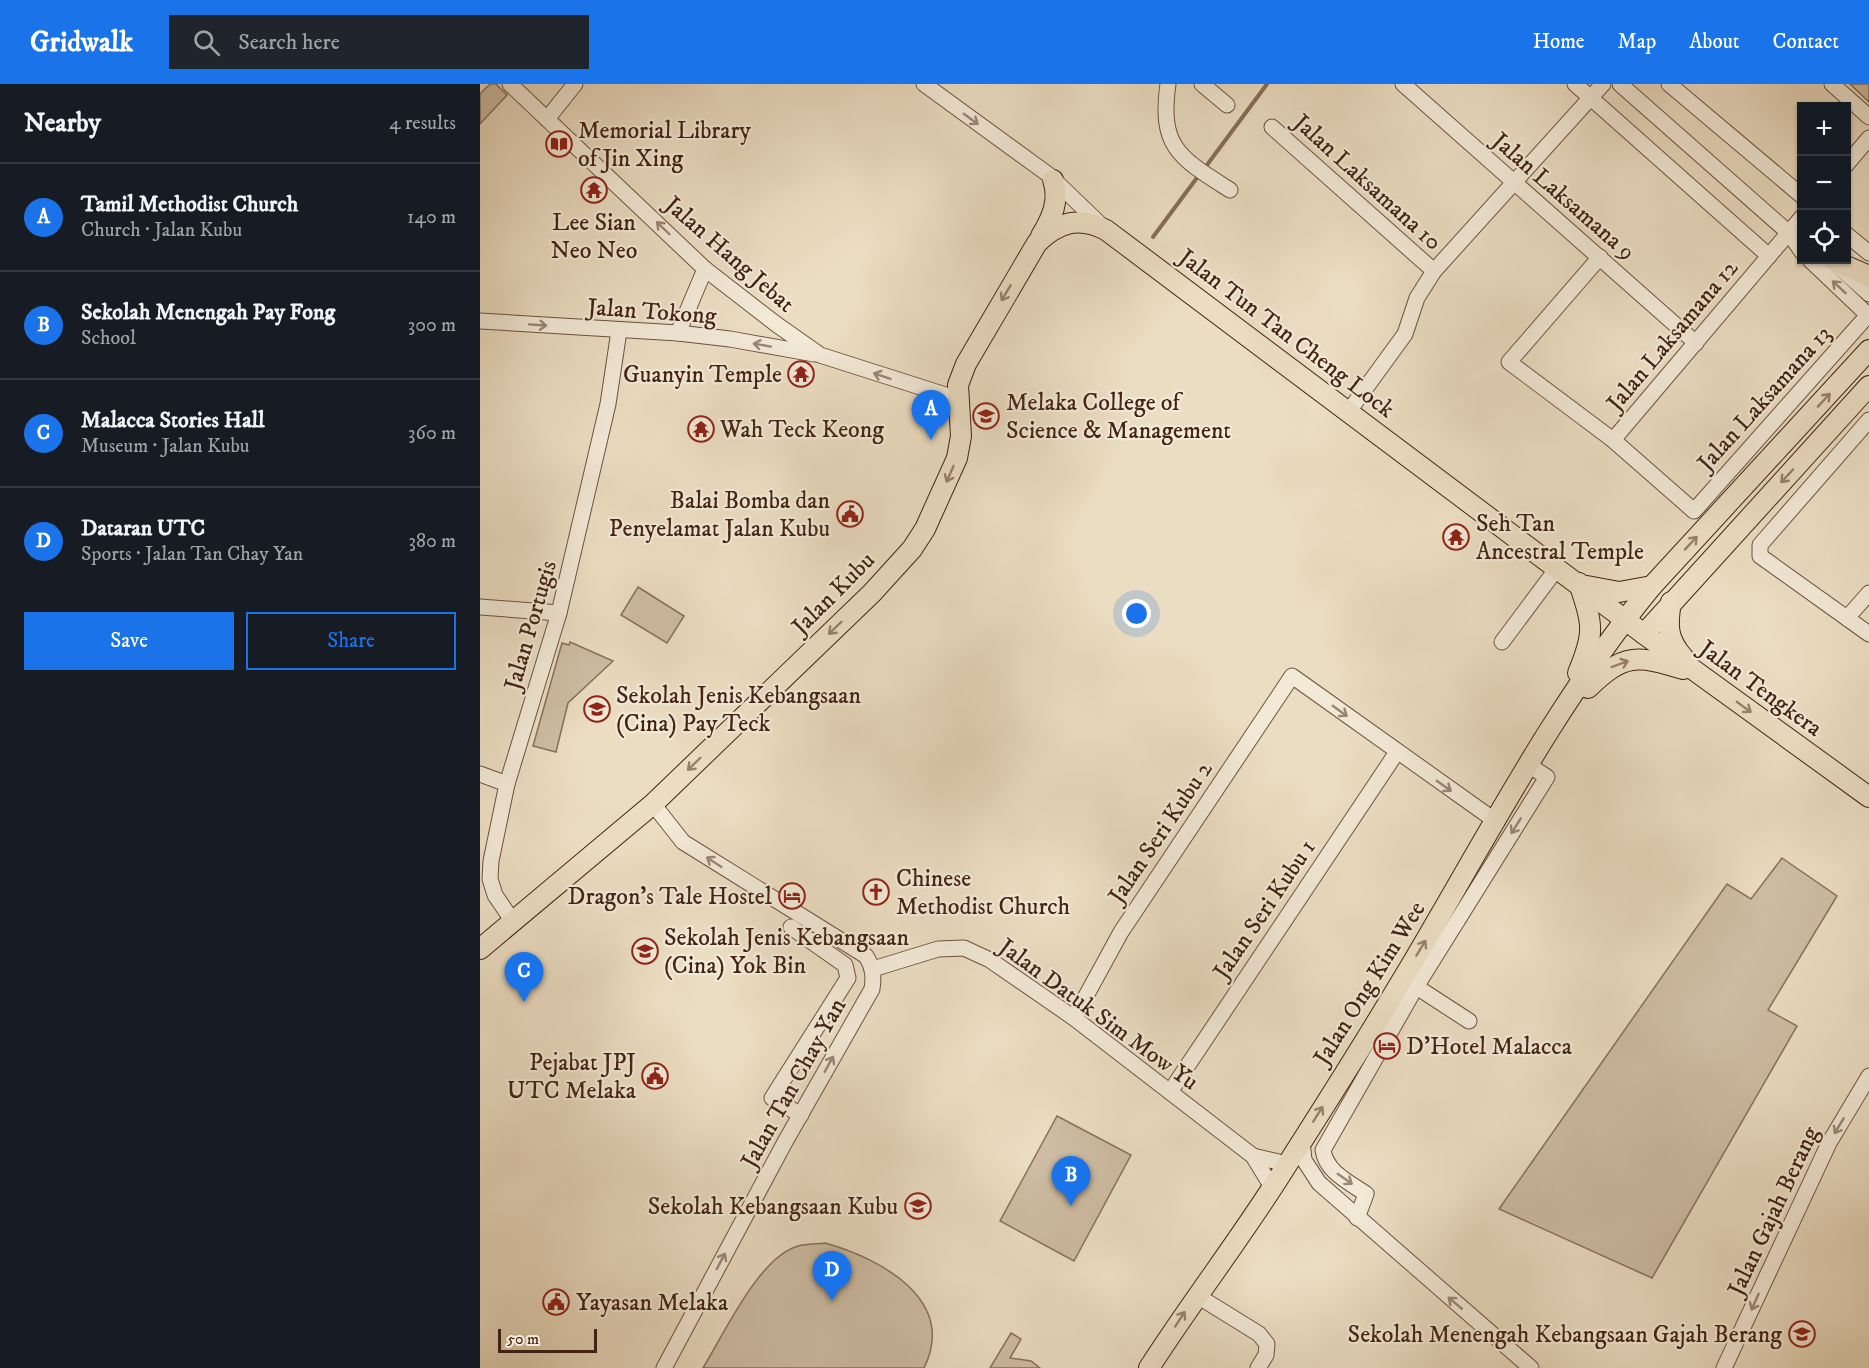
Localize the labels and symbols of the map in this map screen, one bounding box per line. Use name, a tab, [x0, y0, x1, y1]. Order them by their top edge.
street label: Jalan Laksamana 10	[1285, 107, 1448, 257]
one-way arrow	[963, 112, 979, 125]
place label: Memorial Library of Jin Xing	[578, 116, 751, 174]
street label: Jalan Laksamana 9	[1484, 125, 1641, 267]
library icon: Memorial Library of Jin Xing	[544, 129, 574, 159]
temple icon: Lee Sian Neo Neo	[579, 175, 609, 205]
street label: Jalan Hang Jebat	[657, 189, 801, 320]
place label: Lee Sian Neo Neo	[551, 208, 637, 266]
one-way arrow	[656, 221, 671, 235]
street label: Jalan Tun Tan Cheng Lock	[1171, 242, 1400, 425]
street label: Jalan Laksamana 12	[1599, 254, 1745, 419]
one-way arrow	[1832, 280, 1847, 294]
one-way arrow	[1000, 284, 1012, 301]
street label: Jalan Tokong	[584, 292, 718, 331]
one-way arrow	[528, 320, 548, 331]
street label: Jalan Laksamana 13	[1690, 320, 1838, 479]
one-way arrow	[753, 339, 773, 350]
temple icon: Guanyin Temple	[786, 359, 816, 389]
place label: Guanyin Temple	[623, 360, 782, 390]
one-way arrow	[873, 369, 892, 380]
place label: Melaka College of Science & Management	[1006, 388, 1231, 446]
pin: A	[912, 390, 950, 440]
one-way arrow	[1816, 392, 1831, 407]
school or university icon: Melaka College of Science & Management	[971, 401, 1001, 431]
temple icon: Wah Teck Keong	[686, 414, 716, 444]
place label: Wah Teck Keong	[719, 415, 884, 445]
one-way arrow	[944, 464, 955, 483]
one-way arrow	[1780, 468, 1794, 483]
place label: Balai Bomba dan Penyelamat Jalan Kubu	[609, 486, 830, 544]
public building icon: Balai Bomba dan Penyelamat Jalan Kubu	[835, 499, 865, 529]
place label: Seh Tan Ancestral Temple	[1476, 509, 1644, 567]
temple icon: Seh Tan Ancestral Temple	[1441, 522, 1471, 552]
one-way arrow	[1684, 536, 1698, 551]
street label: Jalan Kubu	[784, 546, 882, 643]
street label: Jalan Portugis	[498, 557, 564, 696]
your location	[1122, 599, 1151, 628]
one-way arrow	[827, 621, 842, 636]
street label: Jalan Tengkera	[1691, 633, 1829, 744]
one-way arrow	[1611, 657, 1629, 668]
place label: Sekolah Jenis Kebangsaan (Cina) Pay Teck	[616, 681, 861, 739]
school or university icon: Sekolah Jenis Kebangsaan (Cina) Pay Teck	[582, 694, 612, 724]
one-way arrow	[1736, 701, 1752, 713]
one-way arrow	[1331, 704, 1347, 717]
one-way arrow	[687, 756, 702, 771]
street label: Jalan Seri Kubu 2	[1101, 756, 1220, 911]
one-way arrow	[1436, 780, 1452, 792]
one-way arrow	[1509, 817, 1521, 834]
street label: Jalan Seri Kubu 1	[1206, 834, 1323, 987]
one-way arrow	[706, 856, 723, 868]
place label: Chinese Methodist Church	[896, 864, 1071, 922]
church icon: Chinese Methodist Church	[861, 877, 891, 907]
hotel icon: Dragon's Tale Hostel	[777, 881, 807, 911]
place label: Dragon's Tale Hostel	[568, 882, 773, 912]
street label: Jalan Ong Kim Wee	[1306, 896, 1432, 1073]
place label: Sekolah Jenis Kebangsaan (Cina) Yok Bin	[664, 923, 909, 981]
street label: Jalan Datuk Sim Mow Yu	[991, 931, 1204, 1097]
school or university icon: Sekolah Jenis Kebangsaan (Cina) Yok Bin	[630, 936, 660, 966]
one-way arrow	[1415, 940, 1427, 957]
pin: C	[504, 952, 543, 1002]
street label: Jalan Tan Chay Yan	[734, 993, 853, 1176]
hotel icon: D'Hotel Malacca	[1372, 1031, 1402, 1061]
place label: D'Hotel Malacca	[1406, 1032, 1573, 1062]
place label: Pejabat JPJ UTC Melaka	[507, 1048, 637, 1106]
one-way arrow	[823, 1056, 835, 1073]
public building icon: Pejabat JPJ UTC Melaka	[640, 1061, 670, 1091]
one-way arrow	[1313, 1106, 1325, 1123]
one-way arrow	[1832, 1117, 1844, 1134]
street label: Jalan Gajah Berang	[1721, 1122, 1826, 1303]
pin: B	[1052, 1156, 1090, 1206]
one-way arrow	[1336, 1173, 1352, 1185]
school or university icon: Sekolah Kebangsaan Kubu	[903, 1191, 933, 1221]
place label: Sekolah Kebangsaan Kubu	[648, 1192, 898, 1222]
one-way arrow	[716, 1252, 728, 1270]
pin: D	[812, 1252, 852, 1301]
public building icon: Yayasan Melaka	[541, 1287, 571, 1317]
place label: Yayasan Melaka	[576, 1288, 729, 1318]
one-way arrow	[1749, 1292, 1760, 1310]
one-way arrow	[1448, 1296, 1463, 1310]
one-way arrow	[1175, 1311, 1187, 1328]
school or university icon: Sekolah Menengah Kebangsaan Gajah Berang	[1787, 1319, 1817, 1349]
place label: Sekolah Menengah Kebangsaan Gajah Berang	[1348, 1320, 1782, 1350]
scale bar	[498, 1326, 597, 1354]

